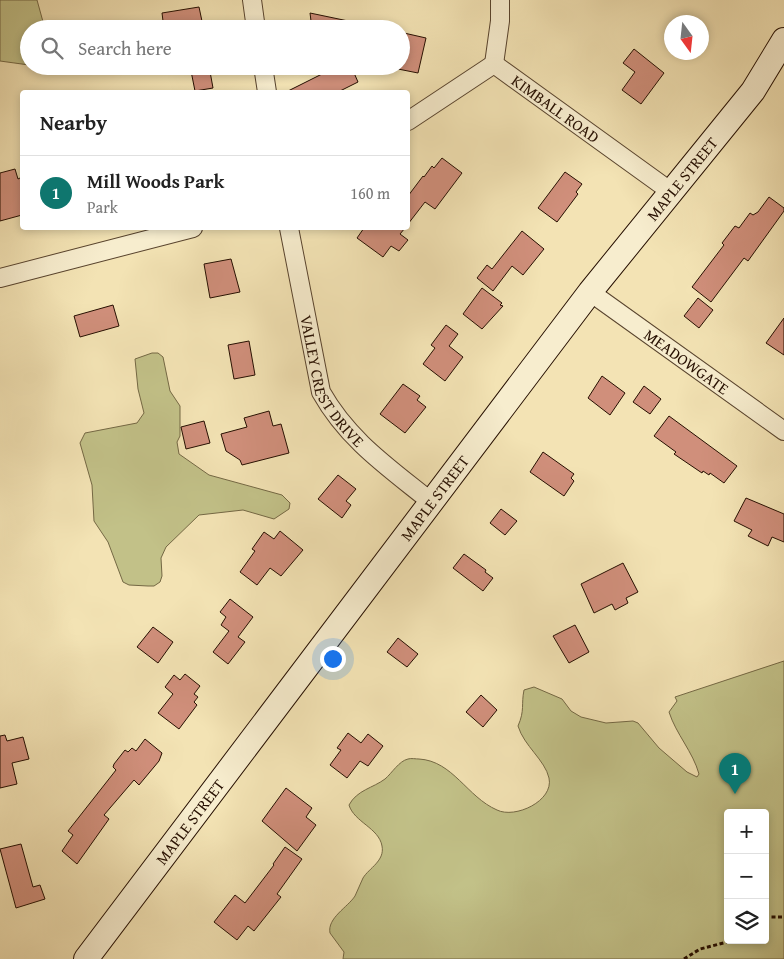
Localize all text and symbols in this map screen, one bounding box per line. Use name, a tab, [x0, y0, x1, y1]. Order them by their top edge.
north arrow	[664, 15, 709, 60]
search box	[20, 20, 410, 75]
icon: search	[38, 34, 66, 62]
text: Search here	[78, 34, 172, 62]
street label: KIMBALL ROAD	[507, 69, 605, 149]
text: Nearby	[40, 107, 107, 138]
street label: MAPLE STREET	[641, 131, 723, 226]
text: Mill Woods Park	[87, 167, 224, 195]
text: 1	[52, 181, 60, 205]
text: 160 m	[350, 181, 390, 205]
text: Park	[87, 195, 118, 219]
street label: VALLEY CREST DRIVE	[294, 313, 370, 452]
street label: MEADOWGATE	[639, 323, 734, 400]
street label: MAPLE STREET	[394, 450, 475, 546]
your location	[320, 646, 346, 672]
pin: 1	[719, 753, 751, 794]
street label: MAPLE STREET	[149, 774, 230, 870]
map controls	[724, 809, 769, 944]
button: +	[724, 809, 769, 854]
button: −	[724, 854, 769, 899]
button: layers	[724, 899, 769, 944]

